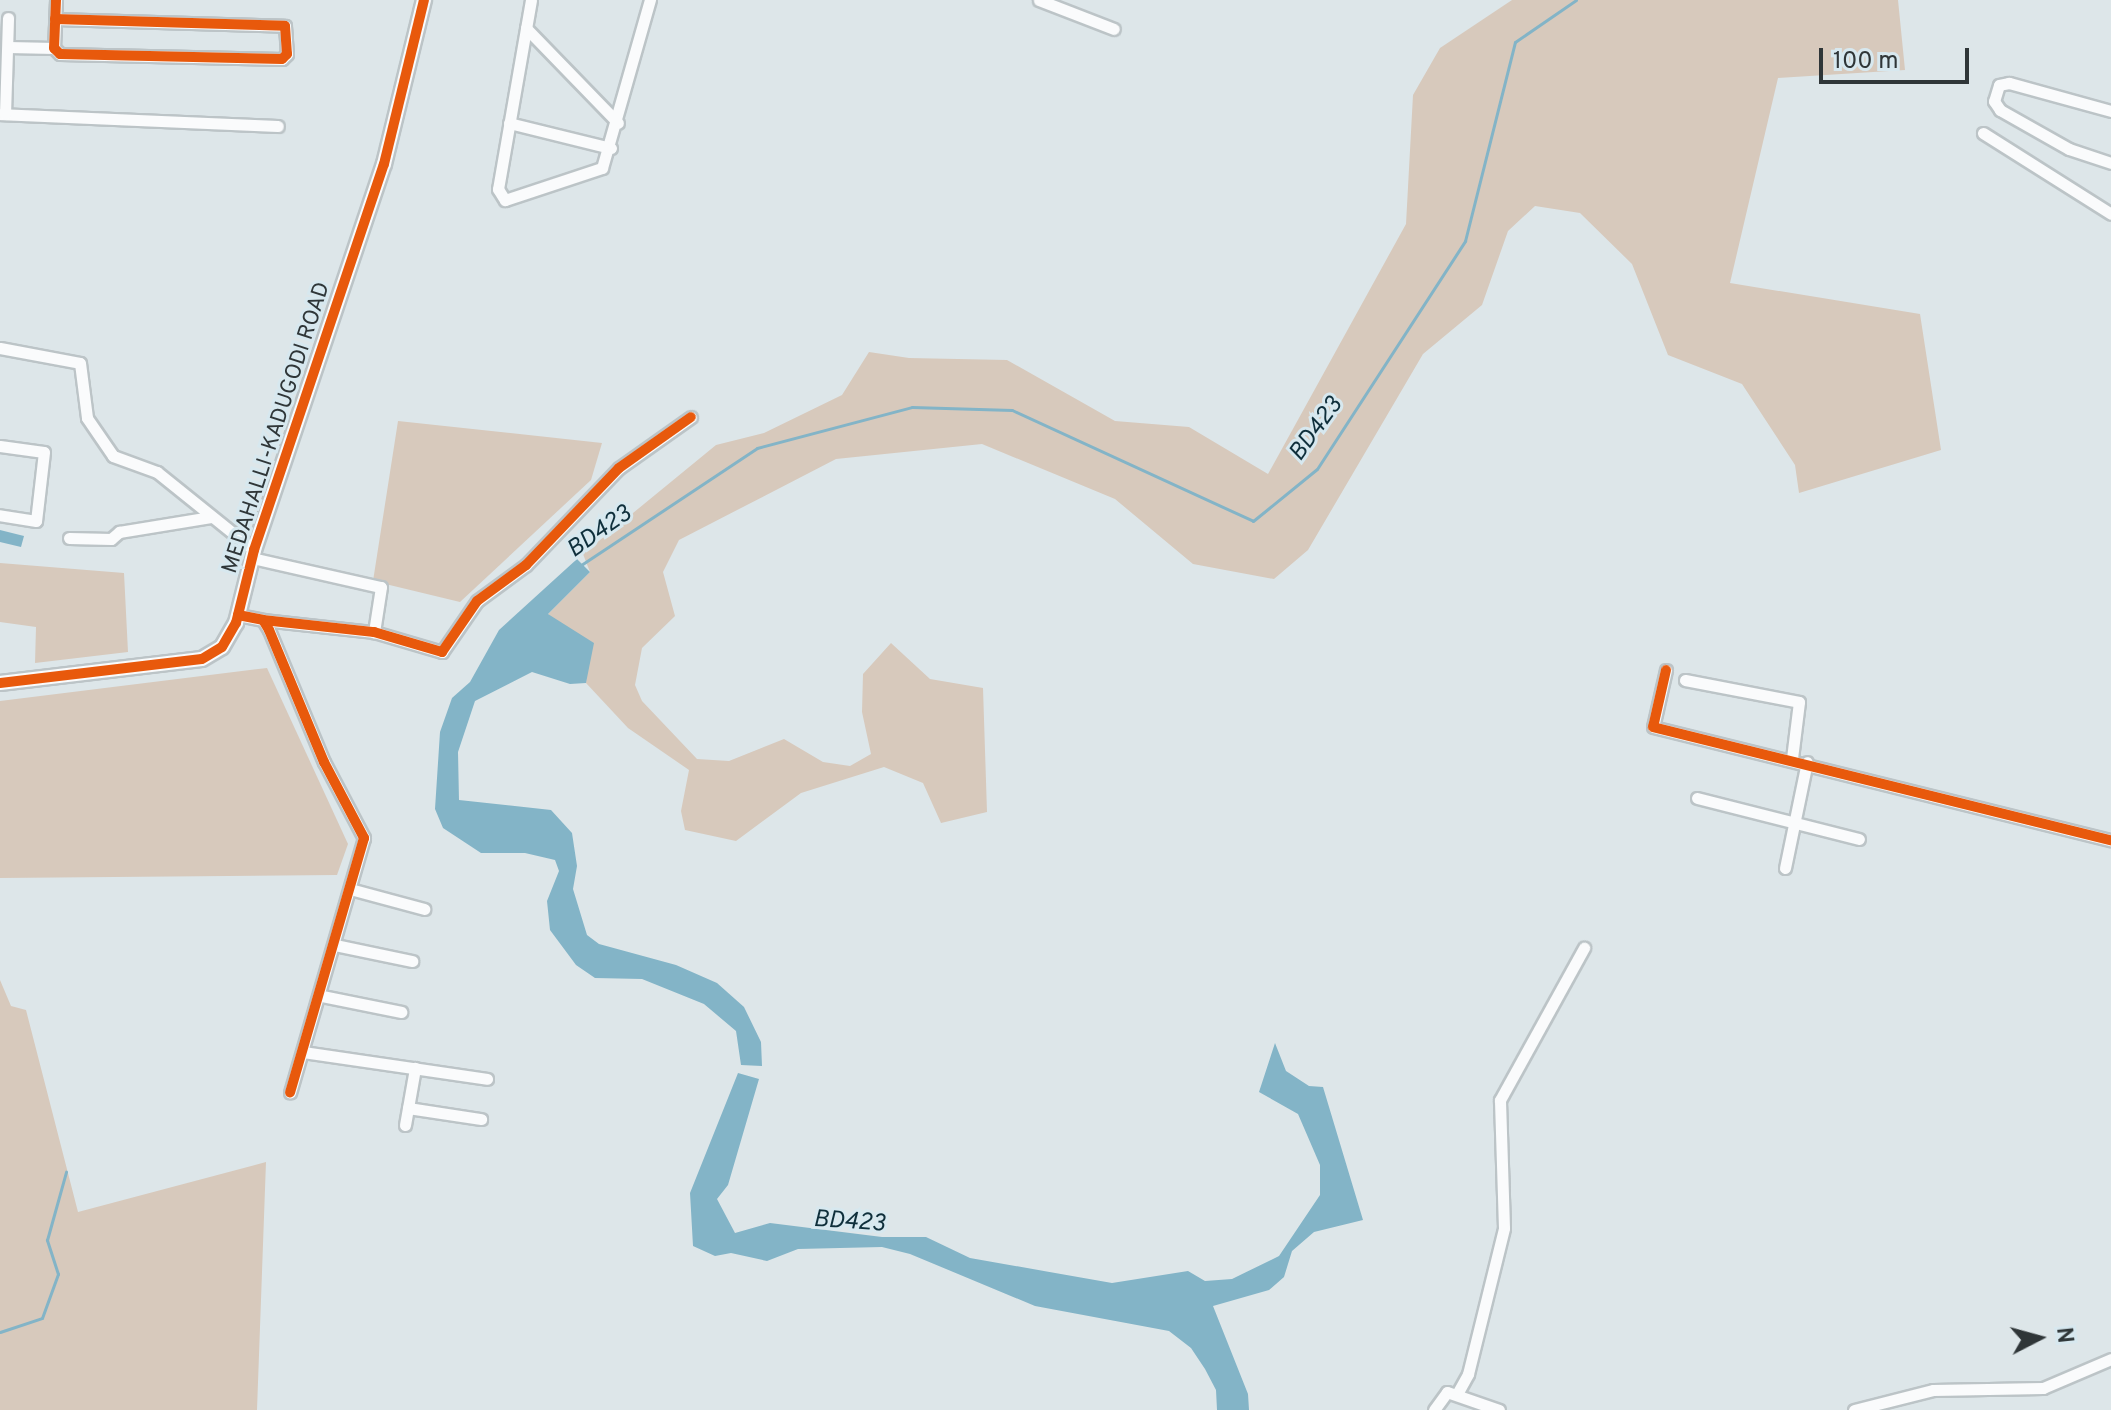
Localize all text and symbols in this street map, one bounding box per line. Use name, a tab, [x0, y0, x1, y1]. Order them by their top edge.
scale bar	[1823, 32, 1973, 82]
text: 100 m	[1833, 47, 1899, 77]
street label: MEDAHALLI-KADUGODI ROAD	[217, 279, 337, 577]
water label: BD423	[1284, 392, 1350, 468]
water label: BD423	[562, 501, 638, 565]
water label: BD423	[812, 1206, 886, 1240]
north arrow	[1999, 1298, 2079, 1378]
text: N	[2049, 1326, 2078, 1345]

